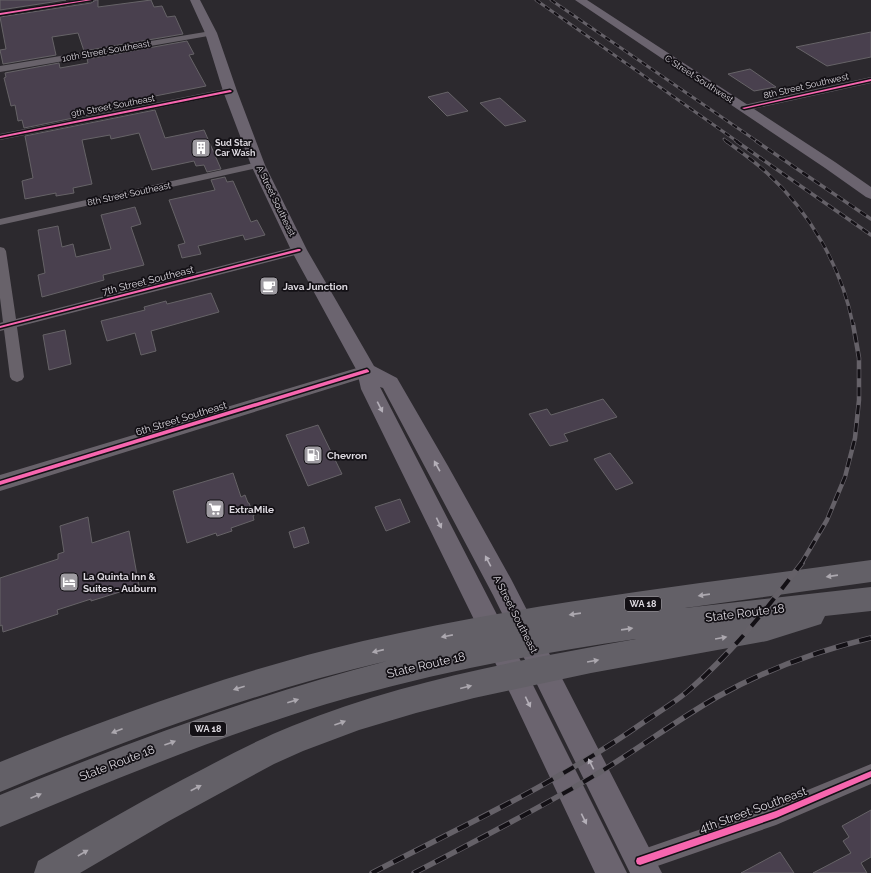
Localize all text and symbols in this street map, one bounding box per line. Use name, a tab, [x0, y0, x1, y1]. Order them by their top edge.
street label: 10th Street Southeast	[61, 38, 151, 64]
street label: C Street Southwest	[663, 53, 735, 105]
street label: 8th Street Southwest	[762, 71, 850, 101]
street label: 9th Street Southeast	[70, 93, 156, 119]
building icon: Sud Star Car Wash	[190, 137, 212, 159]
place label: Sud Star Car Wash	[215, 138, 255, 158]
street label: A Street Southeast	[255, 164, 297, 238]
street label: 8th Street Southeast	[86, 180, 172, 208]
street label: 7th Street Southeast	[101, 264, 196, 297]
cafe icon: Java Junction	[258, 275, 280, 297]
place label: Java Junction	[283, 281, 348, 292]
street label: 6th Street Southeast	[134, 399, 229, 438]
one-way arrow	[377, 401, 383, 413]
fuel station icon: Chevron	[302, 444, 324, 466]
place label: Chevron	[327, 450, 367, 461]
one-way arrow	[433, 460, 440, 472]
supermarket icon: ExtraMile	[204, 498, 226, 520]
place label: ExtraMile	[229, 504, 274, 515]
one-way arrow	[436, 517, 442, 529]
one-way arrow	[485, 555, 491, 566]
hotel icon: La Quinta Inn & Suites - Auburn	[58, 571, 80, 593]
place label: La Quinta Inn & Suites - Auburn	[83, 571, 157, 594]
street label: A Street Southeast	[491, 573, 540, 656]
one-way arrow	[826, 573, 839, 579]
one-way arrow	[698, 592, 710, 598]
road number: WA 18	[625, 597, 661, 611]
street label: State Route 18	[704, 601, 786, 625]
one-way arrow	[569, 611, 581, 617]
one-way arrow	[620, 626, 633, 632]
one-way arrow	[441, 633, 453, 639]
one-way arrow	[715, 634, 727, 640]
one-way arrow	[372, 648, 385, 654]
street label: State Route 18	[386, 649, 466, 681]
one-way arrow	[587, 658, 599, 664]
one-way arrow	[460, 683, 472, 689]
one-way arrow	[233, 686, 245, 692]
one-way arrow	[524, 696, 531, 708]
one-way arrow	[287, 698, 299, 704]
one-way arrow	[334, 720, 346, 726]
road number: WA 18	[190, 722, 226, 736]
one-way arrow	[110, 728, 122, 734]
one-way arrow	[164, 740, 176, 746]
street label: State Route 18	[77, 742, 157, 784]
one-way arrow	[588, 758, 594, 770]
street label: 4th Street Southeast	[698, 784, 808, 836]
one-way arrow	[190, 785, 202, 792]
one-way arrow	[30, 793, 41, 799]
one-way arrow	[581, 813, 587, 825]
one-way arrow	[77, 849, 89, 856]

